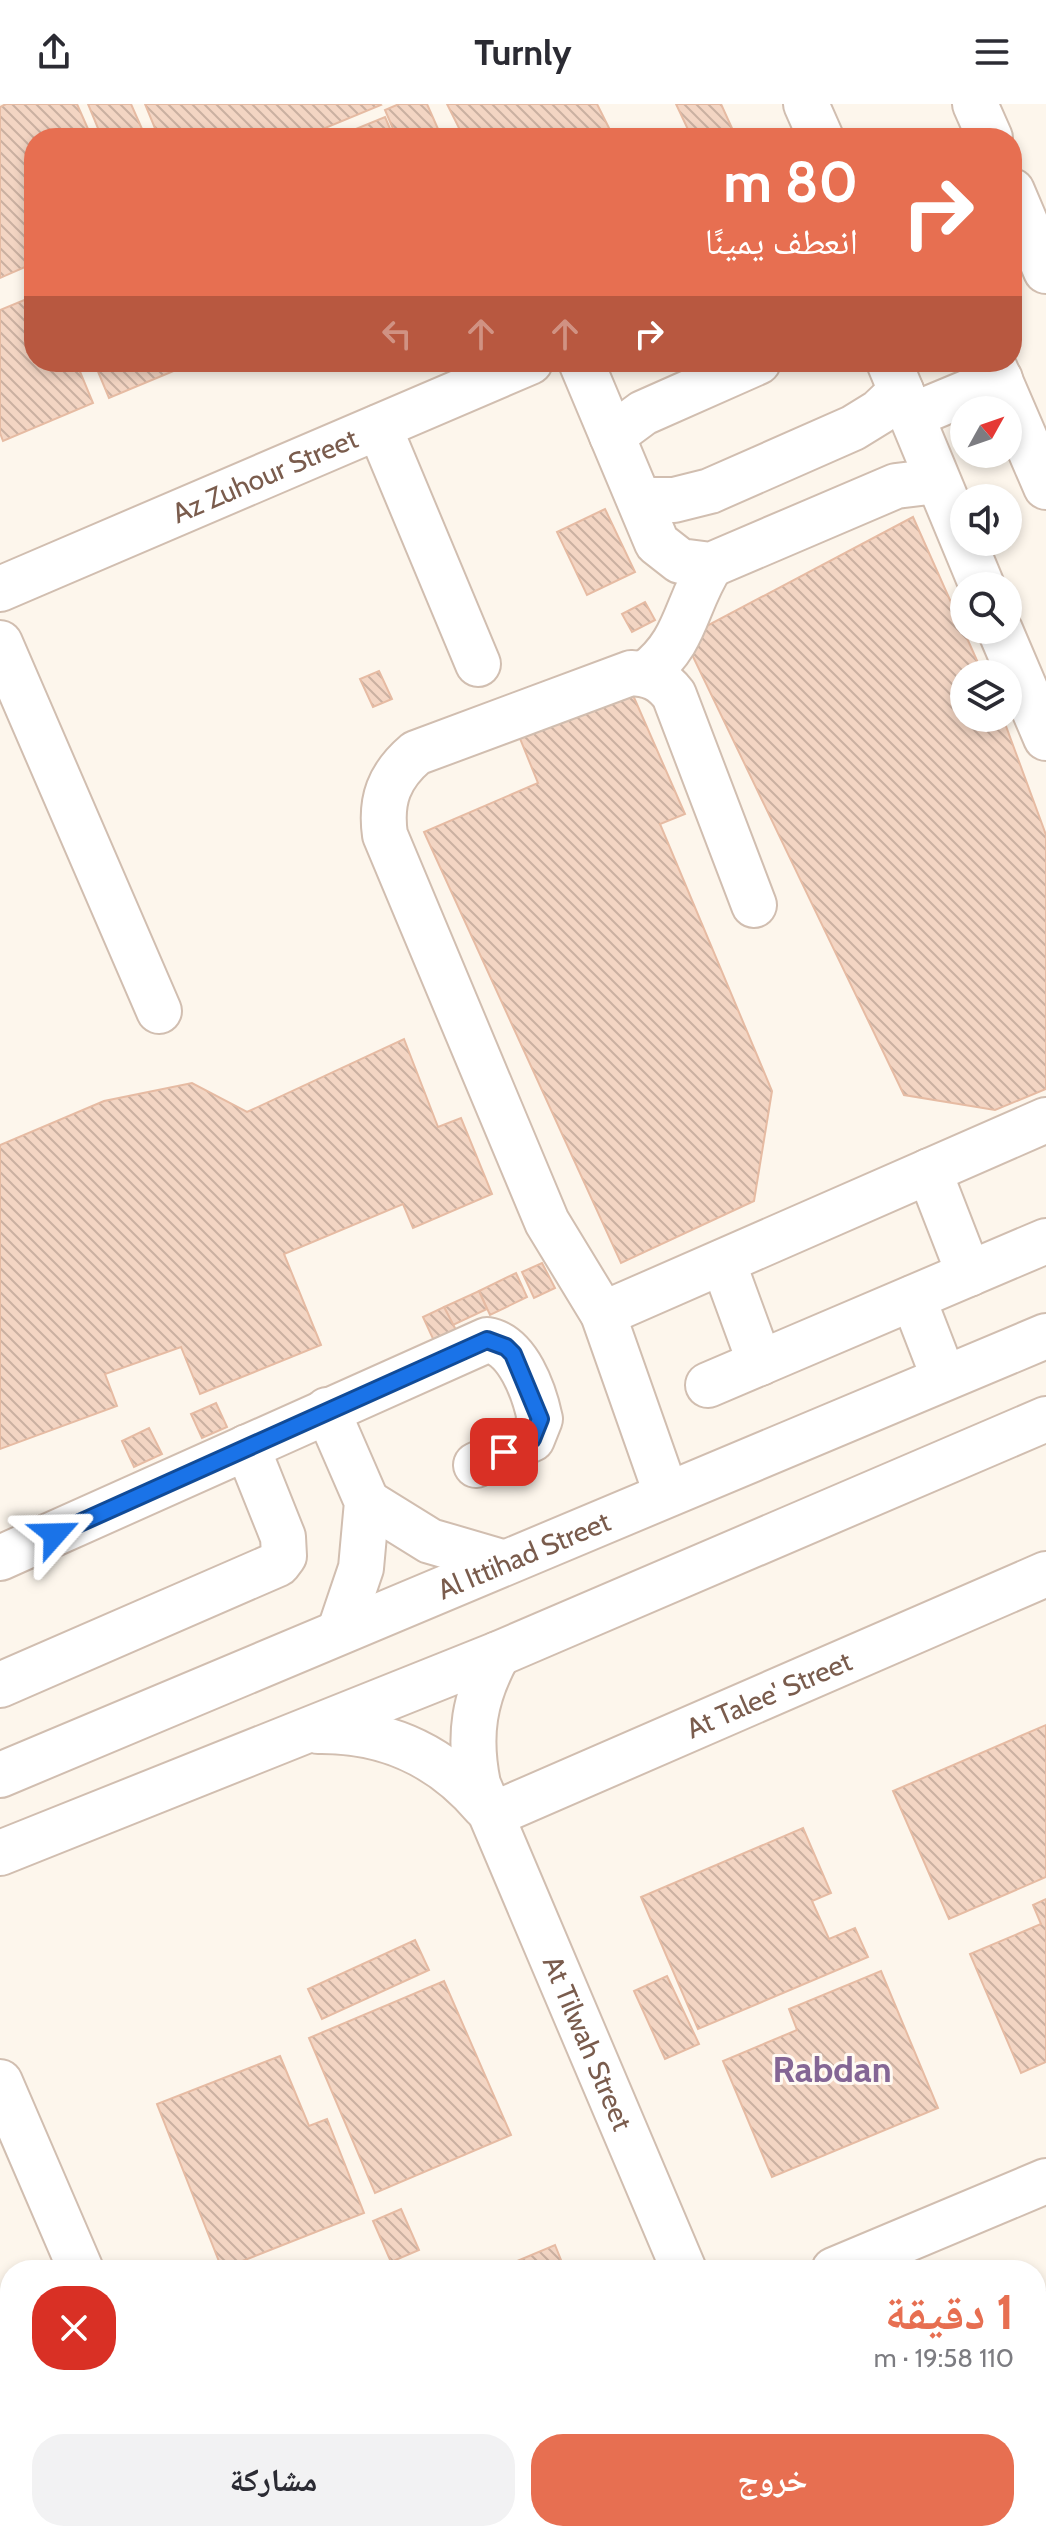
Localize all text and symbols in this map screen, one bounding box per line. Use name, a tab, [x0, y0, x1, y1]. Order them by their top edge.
icon: share	[32, 30, 76, 74]
text: Turnly	[474, 30, 572, 74]
icon: menu	[970, 30, 1014, 74]
text: 80 m	[723, 148, 858, 216]
icon: right	[886, 160, 990, 264]
text: انعطف يمينًا	[705, 219, 858, 263]
icon: left	[375, 312, 419, 356]
icon: ahead	[459, 312, 503, 356]
icon: ahead	[543, 312, 587, 356]
icon: right	[627, 312, 671, 356]
north arrow	[950, 396, 1022, 468]
map controls	[950, 396, 1022, 732]
street label: Az Zuhour Street	[167, 421, 363, 530]
button: sound	[950, 484, 1022, 556]
button: search	[950, 572, 1022, 644]
button: layers	[950, 660, 1022, 732]
pin	[470, 1418, 538, 1486]
icon: arrive	[482, 1430, 526, 1474]
position arrow	[13, 1492, 97, 1576]
street label: Al Ittihad Street	[432, 1504, 615, 1607]
street label: At Talee' Street	[681, 1644, 857, 1745]
street label: At Tilwah Street	[536, 1951, 640, 2135]
district label: Rabdan	[772, 2047, 892, 2091]
text: 1 دقيقة	[885, 2283, 1014, 2341]
button: close	[32, 2286, 116, 2370]
text: 110 m · 19:58	[874, 2342, 1014, 2374]
button: مشاركة	[32, 2434, 515, 2526]
button: خروج	[531, 2434, 1014, 2526]

